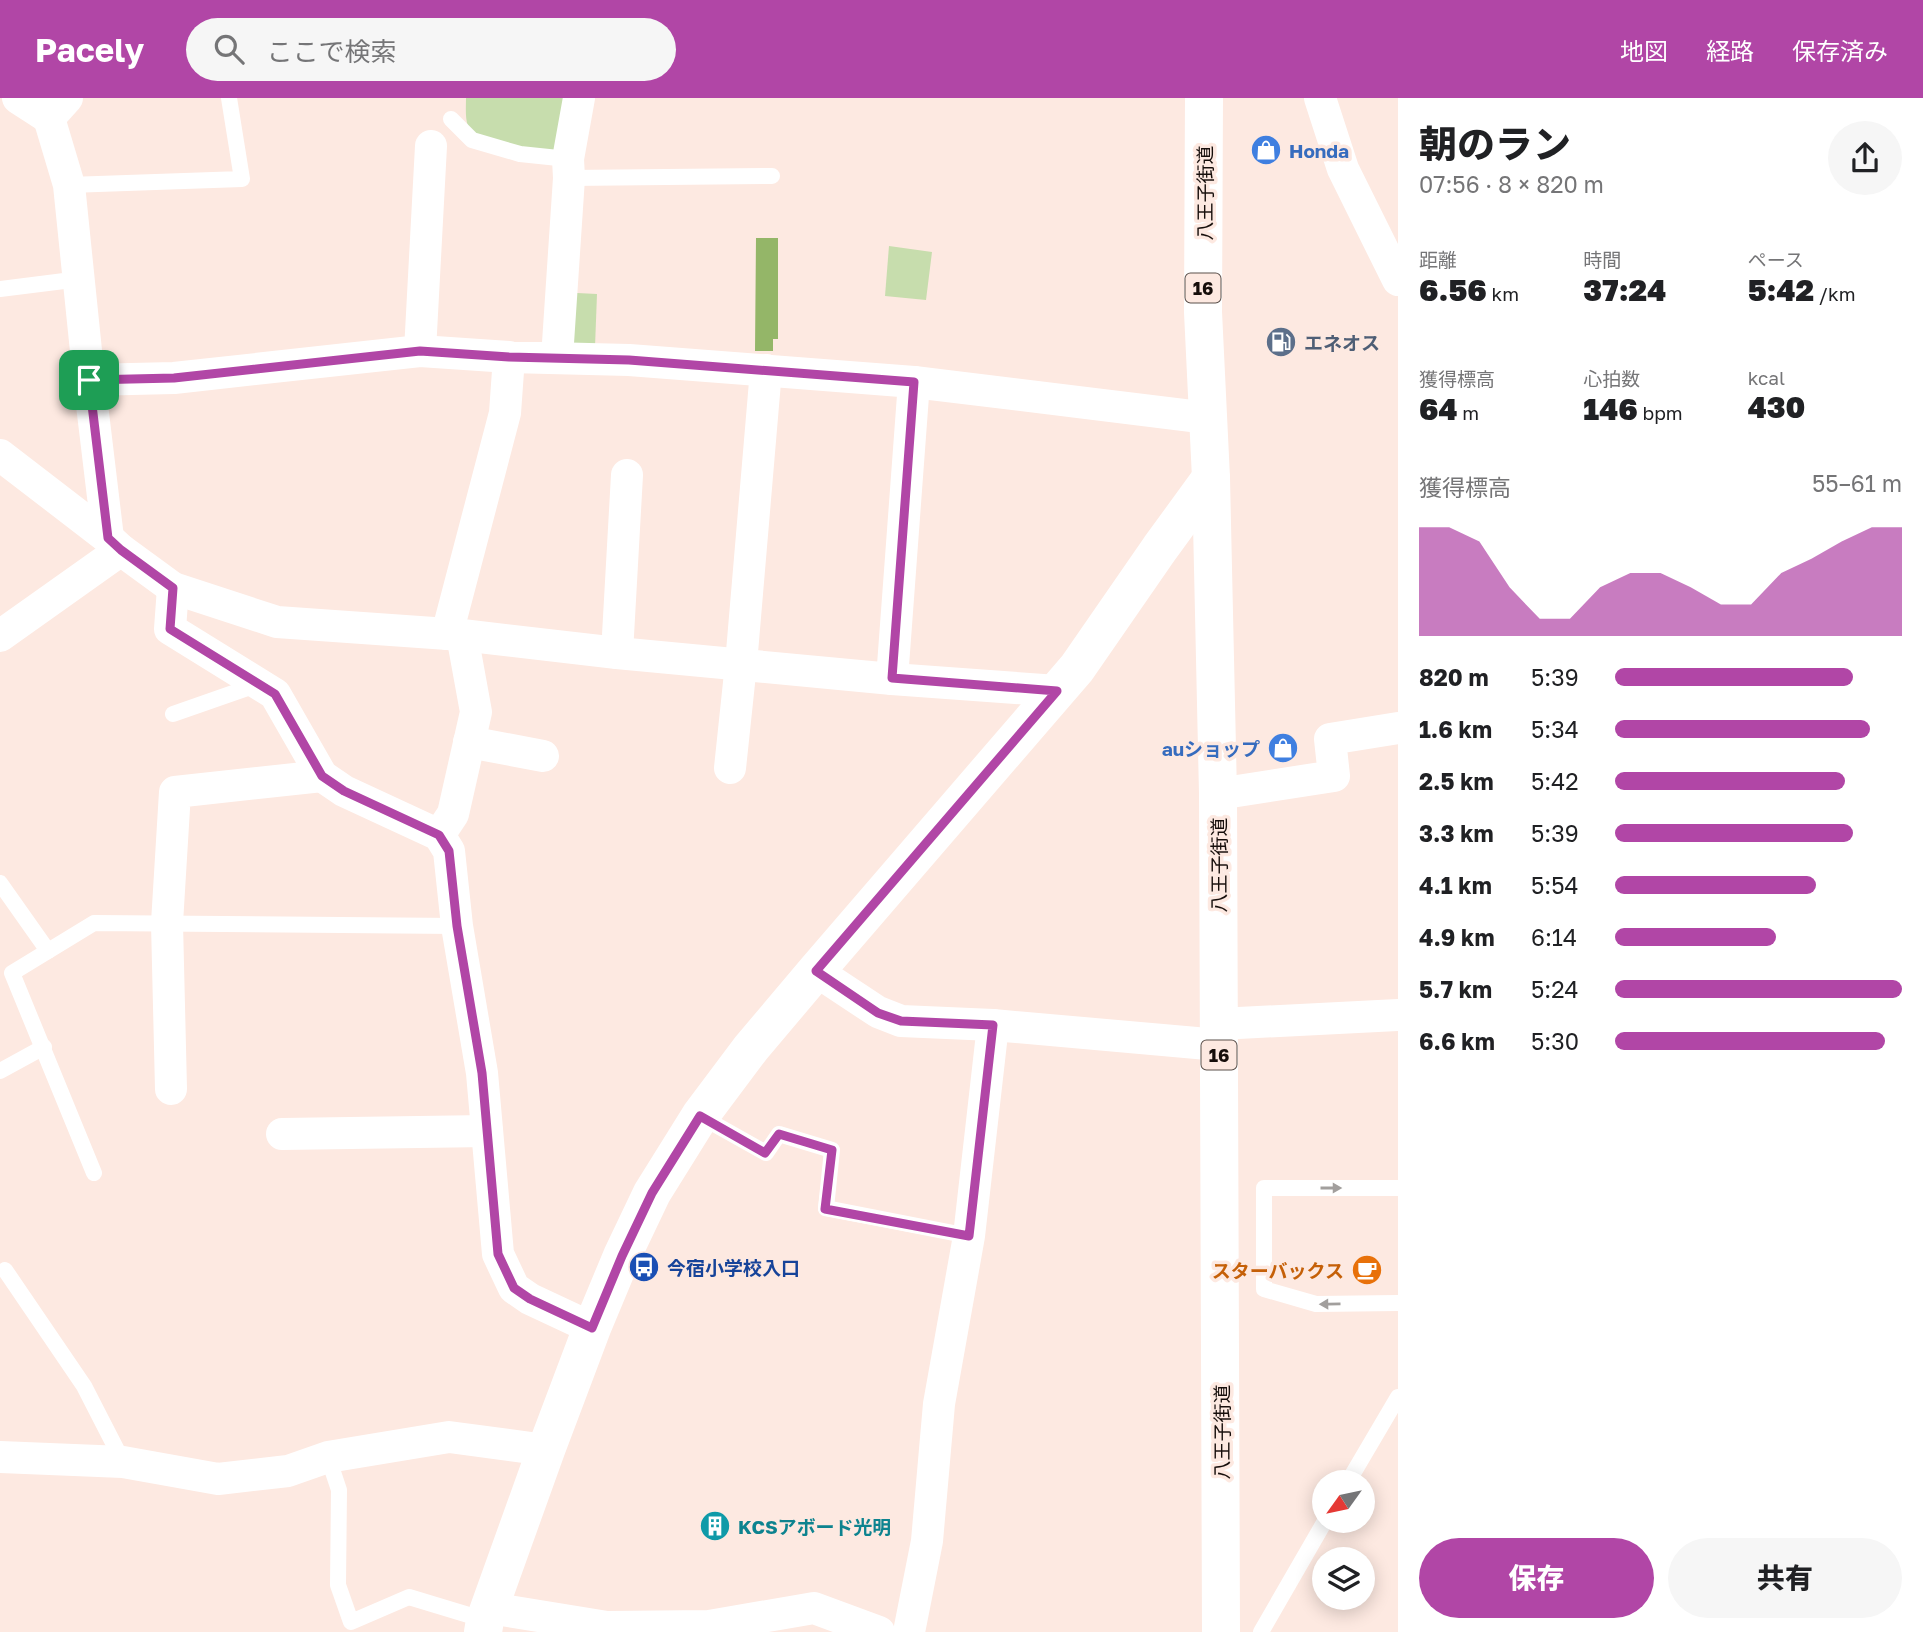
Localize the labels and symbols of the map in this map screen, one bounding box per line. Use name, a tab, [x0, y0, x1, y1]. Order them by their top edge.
shop icon: Honda	[1249, 133, 1283, 167]
place label: Honda	[1289, 139, 1349, 162]
street label: 八王子街道	[1193, 145, 1216, 241]
road number: 16	[1186, 274, 1220, 302]
fuel station icon: エネオス	[1264, 325, 1298, 359]
place label: エネオス	[1304, 331, 1380, 354]
pin	[59, 350, 119, 410]
shop icon: auショップ	[1266, 731, 1300, 765]
place label: auショップ	[1162, 737, 1260, 760]
street label: 八王子街道	[1207, 817, 1230, 913]
road number: 16	[1202, 1040, 1236, 1070]
one-way arrow	[1320, 1182, 1342, 1194]
bus stop icon: 今宿小学校入口	[627, 1250, 661, 1284]
cafe icon: スターバックス	[1350, 1253, 1384, 1287]
place label: 今宿小学校入口	[667, 1256, 800, 1279]
place label: スターバックス	[1212, 1259, 1344, 1282]
one-way arrow	[1319, 1298, 1341, 1309]
street label: 八王子街道	[1210, 1384, 1233, 1480]
north arrow	[1312, 1470, 1376, 1533]
building icon: KCSアボード光明	[698, 1509, 732, 1543]
place label: KCSアボード光明	[738, 1515, 892, 1538]

